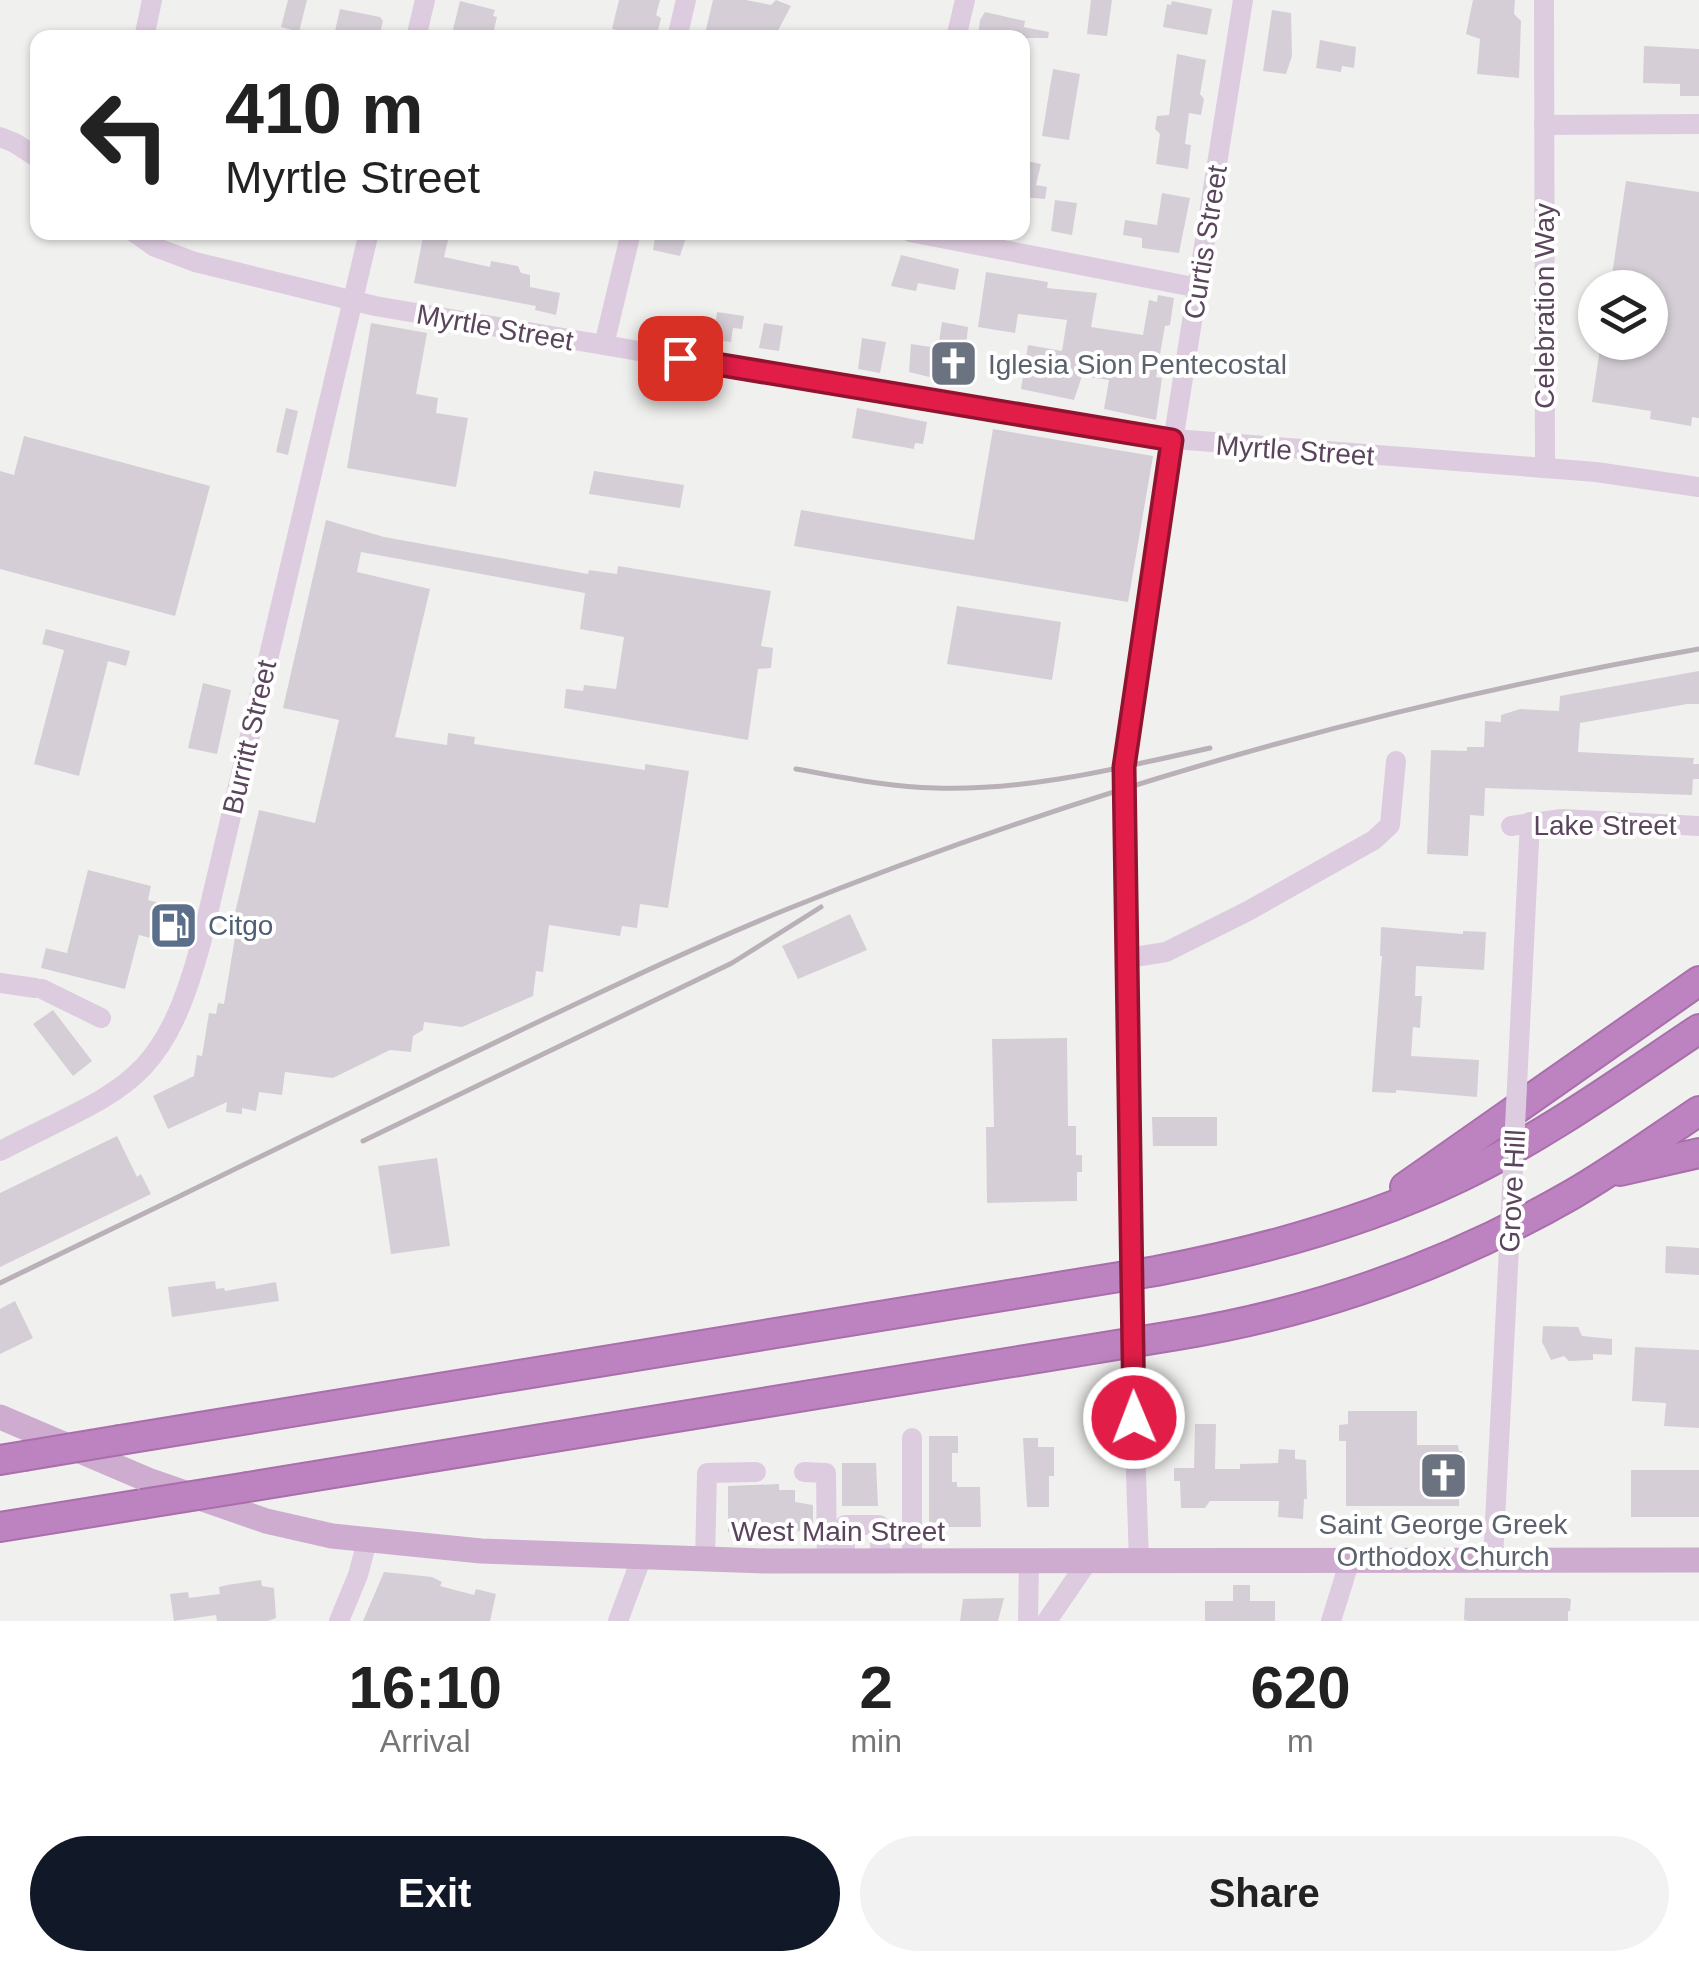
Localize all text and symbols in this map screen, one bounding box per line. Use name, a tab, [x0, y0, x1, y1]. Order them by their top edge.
icon: left	[60, 70, 190, 200]
text: 410 m	[225, 70, 423, 148]
text: Myrtle Street	[225, 152, 480, 203]
street label: Curtis Street	[1178, 163, 1233, 321]
street label: Celebration Way	[1529, 203, 1560, 409]
map controls	[1578, 270, 1668, 360]
button: layers	[1578, 270, 1668, 360]
street label: Myrtle Street	[414, 298, 576, 357]
pin	[638, 316, 723, 401]
icon: arrive	[653, 331, 708, 386]
church icon: Iglesia Sion Pentecostal	[927, 338, 979, 390]
place label: Iglesia Sion Pentecostal	[988, 349, 1287, 380]
street label: Myrtle Street	[1215, 430, 1375, 472]
street label: Burritt Street	[217, 657, 282, 817]
street label: Lake Street	[1533, 810, 1677, 841]
fuel station icon: Citgo	[147, 899, 199, 951]
place label: Citgo	[208, 910, 273, 941]
street label: Grove Hill	[1494, 1129, 1531, 1253]
position arrow	[1082, 1366, 1186, 1470]
church icon: Saint George Greek Orthodox Church	[1417, 1450, 1469, 1502]
place label: Saint George Greek Orthodox Church	[1318, 1509, 1569, 1572]
street label: West Main Street	[731, 1516, 945, 1547]
text: 16:10	[348, 1654, 502, 1721]
text: 2	[859, 1654, 893, 1721]
text: 620	[1250, 1654, 1351, 1721]
text: Arrival	[380, 1723, 471, 1759]
text: min	[850, 1723, 902, 1759]
text: m	[1287, 1723, 1314, 1759]
button: Exit	[30, 1836, 840, 1951]
button: Share	[860, 1836, 1669, 1951]

